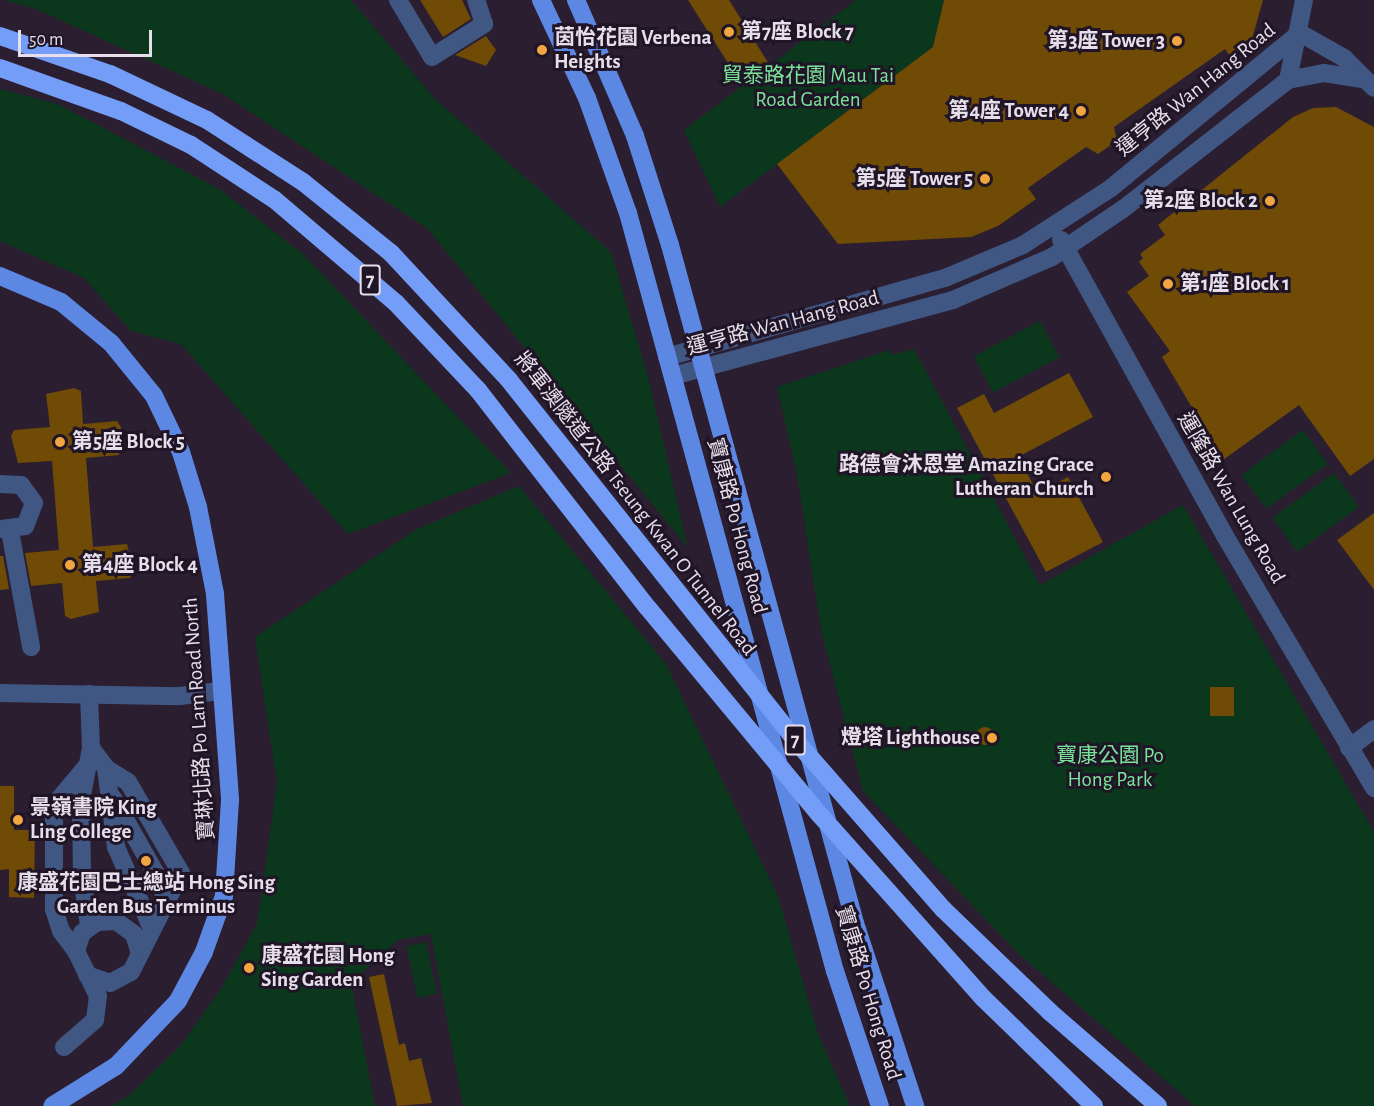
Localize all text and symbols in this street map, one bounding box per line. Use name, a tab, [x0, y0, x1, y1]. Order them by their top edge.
scale bar	[21, 18, 154, 56]
street label: 運亨路 Wan Hang Road	[1111, 18, 1281, 162]
place label: 第7座 Block 7	[741, 19, 854, 45]
place label: 茵怡花園 Verbena Heights	[554, 25, 712, 75]
marker: 第7座 Block 7	[722, 25, 736, 39]
place label: 第3座 Tower 3	[1048, 28, 1165, 54]
text: 50 m	[29, 31, 63, 49]
marker: 第3座 Tower 3	[1170, 34, 1184, 48]
marker: 茵怡花園 Verbena Heights	[535, 43, 549, 57]
park label: 貿泰路花園 Mau Tai Road Garden	[722, 63, 894, 113]
place label: 第4座 Tower 4	[949, 98, 1069, 124]
marker: 第4座 Tower 4	[1074, 104, 1088, 118]
place label: 第5座 Tower 5	[856, 166, 973, 192]
marker: 第5座 Tower 5	[978, 172, 992, 186]
place label: 第2座 Block 2	[1143, 188, 1258, 214]
marker: 第2座 Block 2	[1263, 194, 1277, 208]
road number: 7	[360, 263, 380, 297]
place label: 第1座 Block 1	[1180, 271, 1290, 297]
marker: 第1座 Block 1	[1161, 277, 1175, 291]
street label: 運亨路 Wan Hang Road	[684, 285, 882, 361]
street label: 將軍澳隧道公路 Tseung Kwan O Tunnel Road	[509, 347, 761, 661]
street label: 運隆路 Wan Lung Road	[1172, 408, 1290, 588]
place label: 第5座 Block 5	[72, 429, 185, 455]
marker: 第5座 Block 5	[53, 435, 67, 449]
street label: 寶康路 Po Hong Road	[701, 436, 773, 616]
place label: 路德會沐恩堂 Amazing Grace Lutheran Church	[839, 452, 1094, 502]
marker: 路德會沐恩堂 Amazing Grace Lutheran Church	[1099, 470, 1113, 484]
place label: 第4座 Block 4	[82, 552, 198, 578]
marker: 第4座 Block 4	[63, 558, 77, 572]
street label: 寶琳北路 Po Lam Road North	[178, 597, 220, 841]
road number: 7	[784, 723, 806, 757]
place label: 燈塔 Lighthouse	[841, 725, 980, 751]
marker: 燈塔 Lighthouse	[985, 731, 999, 745]
park label: 寶康公園 Po Hong Park	[1056, 743, 1164, 793]
place label: 景嶺書院 King Ling College	[30, 795, 157, 845]
marker: 景嶺書院 King Ling College	[11, 813, 25, 827]
marker: 康盛花園巴士總站 Hong Sing Garden Bus Terminus	[139, 854, 153, 868]
place label: 康盛花園巴士總站 Hong Sing Garden Bus Terminus	[17, 870, 275, 920]
street label: 寶康路 Po Hong Road	[830, 903, 906, 1083]
place label: 康盛花園 Hong Sing Garden	[261, 943, 394, 993]
marker: 康盛花園 Hong Sing Garden	[242, 961, 256, 975]

